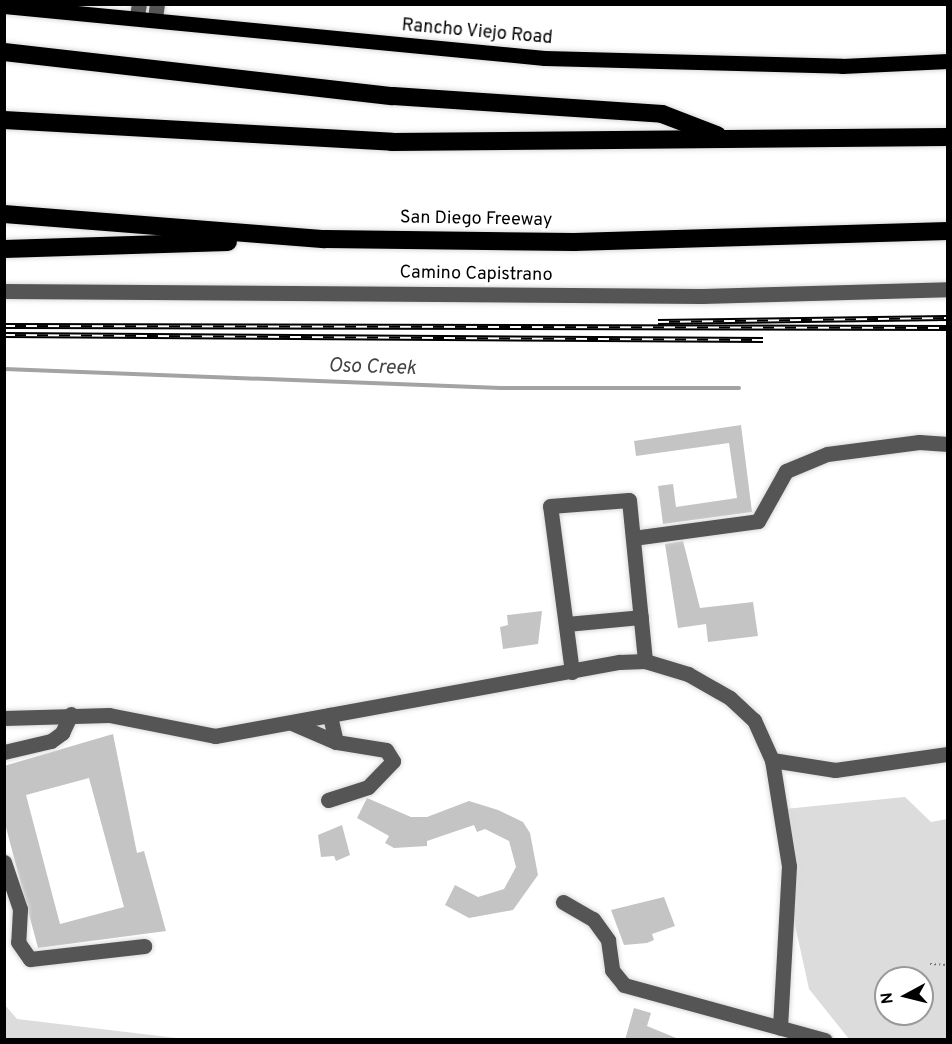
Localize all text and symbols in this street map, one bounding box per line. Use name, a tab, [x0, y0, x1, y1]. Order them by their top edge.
street label: Rancho Viejo Road	[400, 16, 554, 50]
street label: San Diego Freeway	[400, 208, 552, 232]
street label: Camino Capistrano	[399, 263, 553, 287]
water label: Oso Creek	[328, 354, 416, 382]
north arrow	[874, 966, 934, 1026]
text: N	[877, 991, 899, 1005]

